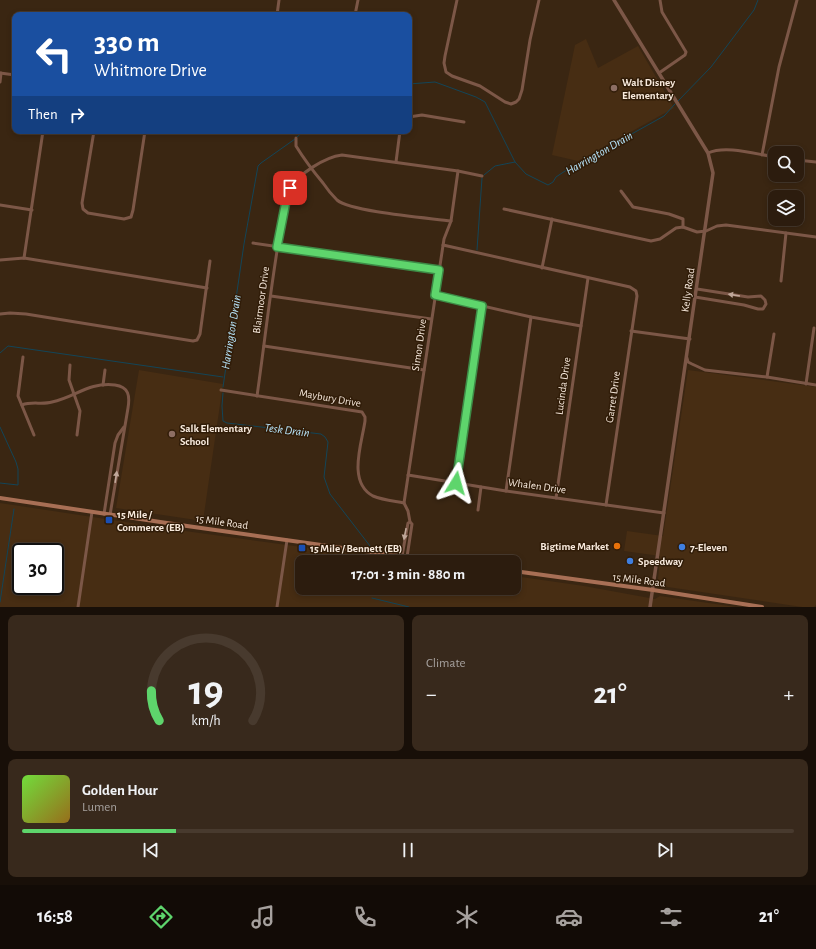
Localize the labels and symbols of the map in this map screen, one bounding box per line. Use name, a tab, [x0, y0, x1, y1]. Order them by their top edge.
place label: Walt Disney Elementary	[622, 77, 675, 101]
marker: Walt Disney Elementary	[609, 83, 619, 93]
water label: Harrington Drain	[563, 129, 635, 177]
pin	[273, 171, 307, 205]
street label: Blairmoor Drive	[251, 266, 271, 334]
street label: Kelly Road	[679, 267, 697, 313]
one-way arrow	[728, 292, 740, 298]
water label: Harrington Drain	[219, 294, 243, 370]
street label: Simon Drive	[410, 318, 428, 372]
street label: Lucinda Drive	[554, 356, 572, 416]
street label: Garret Drive	[604, 371, 622, 423]
street label: Maybury Drive	[298, 387, 362, 409]
water label: Tesk Drain	[264, 421, 310, 439]
place label: Salk Elementary School	[180, 423, 252, 447]
marker: Salk Elementary School	[167, 429, 177, 439]
position arrow	[435, 462, 477, 504]
one-way arrow	[113, 470, 119, 483]
street label: Whalen Drive	[507, 476, 567, 496]
place label: 15 Mile / Commerce (EB)	[117, 509, 184, 533]
street label: 15 Mile Road	[195, 513, 249, 531]
marker: 15 Mile / Commerce (EB)	[104, 515, 114, 525]
one-way arrow	[402, 528, 408, 540]
place label: Bigtime Market	[540, 541, 609, 552]
marker: Bigtime Market	[612, 541, 622, 551]
marker: 7-Eleven	[677, 542, 687, 552]
place label: 7-Eleven	[690, 542, 728, 553]
speed limit sign: 30	[12, 543, 64, 595]
marker: 15 Mile / Bennett (EB)	[297, 543, 307, 553]
place label: 15 Mile / Bennett (EB)	[310, 543, 402, 554]
marker: Speedway	[625, 556, 635, 566]
place label: Speedway	[638, 556, 683, 567]
street label: 15 Mile Road	[612, 571, 666, 589]

